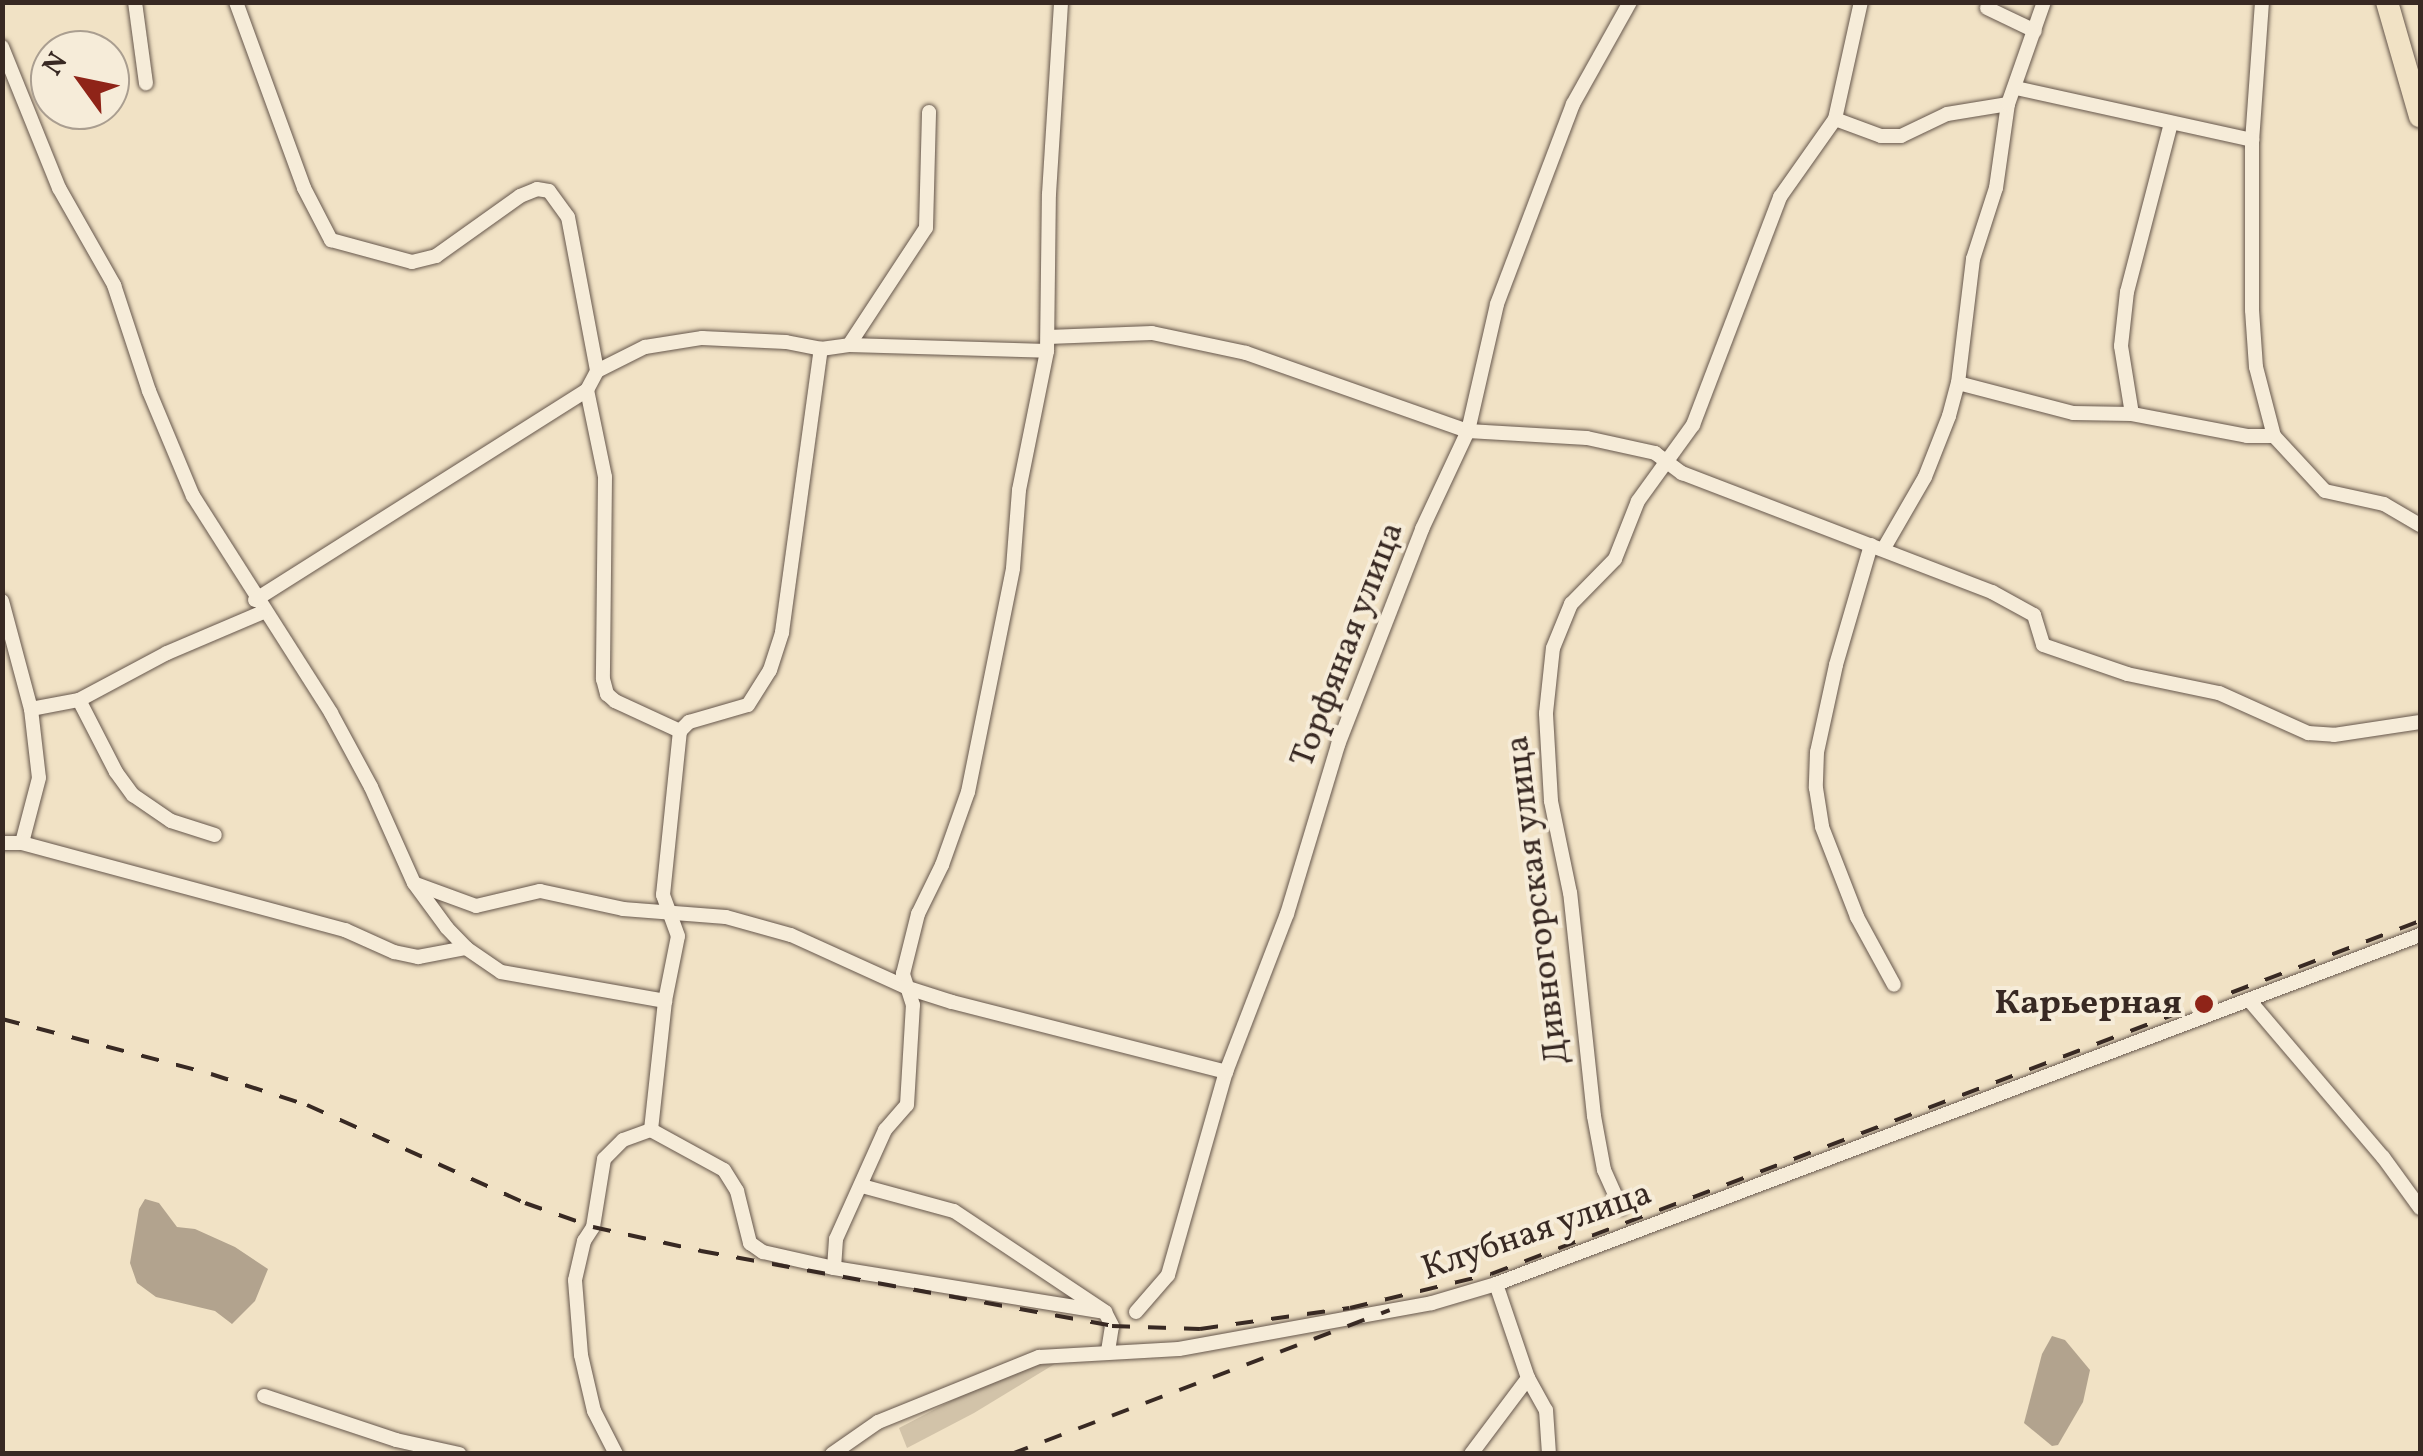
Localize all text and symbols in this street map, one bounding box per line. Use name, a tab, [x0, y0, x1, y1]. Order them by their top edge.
north arrow	[30, 30, 130, 130]
text: N	[34, 45, 78, 84]
street label: Торфяная улица	[1282, 516, 1414, 774]
street label: Дивногорская улица	[1497, 732, 1579, 1068]
place label: Карьерная	[1995, 983, 2182, 1025]
marker: Карьерная	[2191, 991, 2217, 1017]
street label: Клубная улица	[1416, 1173, 1658, 1291]

